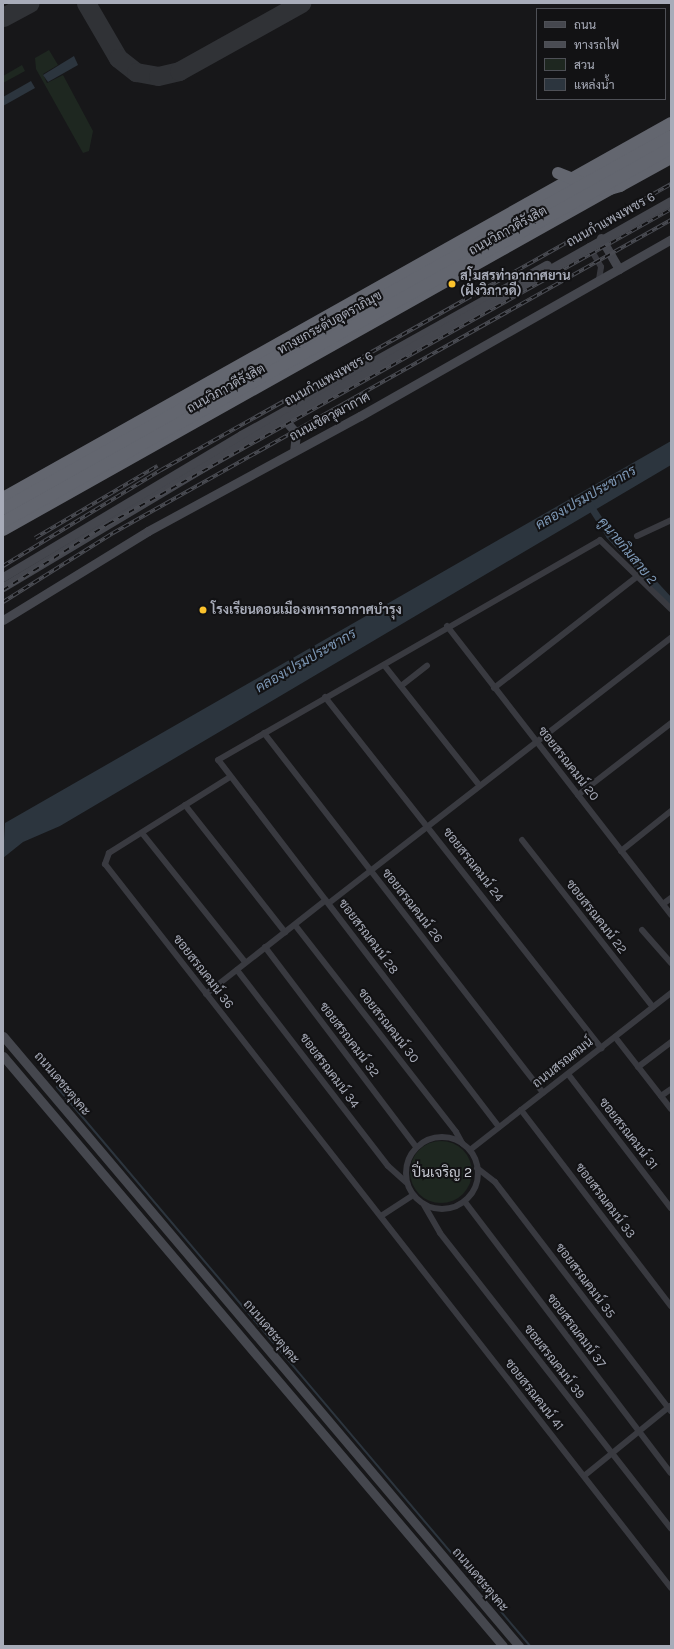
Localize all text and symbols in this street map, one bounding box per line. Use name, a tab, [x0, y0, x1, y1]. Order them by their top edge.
legend	[536, 8, 666, 100]
text: ถนน	[574, 18, 596, 32]
text: ทางรถไฟ	[574, 38, 619, 52]
text: สวน	[574, 58, 595, 72]
text: แหล่งน้ำ	[574, 78, 614, 92]
street label: ถนนกำแพงเพชร 6	[564, 189, 658, 251]
street label: ถนนวิภาวดีรังสิต	[466, 203, 550, 259]
place label: สโมสรท่าอากาศยาน (ฝั่งวิภาวดี)	[460, 269, 571, 300]
marker: สโมสรท่าอากาศยาน (ฝั่งวิภาวดี)	[447, 279, 457, 289]
street label: ทางยกระดับอุตราภิมุข	[275, 288, 385, 358]
street label: ถนนกำแพงเพชร 6	[282, 348, 376, 410]
street label: ถนนวิภาวดีรังสิต	[184, 361, 268, 417]
street label: ถนนเชิดวุฒากาศ	[287, 389, 373, 445]
water label: คลองเปรมประชากร	[533, 462, 639, 534]
water label: คูนายกิมสาย 2	[594, 514, 660, 588]
place label: โรงเรียนดอนเมืองทหารอากาศบำรุง	[211, 602, 402, 618]
marker: โรงเรียนดอนเมืองทหารอากาศบำรุง	[198, 605, 208, 615]
water label: คลองเปรมประชากร	[253, 625, 359, 697]
street label: ซอยสรณคมน์ 20	[534, 724, 602, 804]
street label: ซอยสรณคมน์ 24	[439, 825, 507, 905]
street label: ซอยสรณคมน์ 26	[378, 866, 446, 946]
street label: ซอยสรณคมน์ 22	[562, 877, 630, 957]
street label: ซอยสรณคมน์ 28	[335, 896, 401, 978]
street label: ซอยสรณคมน์ 36	[169, 932, 237, 1012]
street label: ซอยสรณคมน์ 30	[354, 986, 422, 1066]
street label: ซอยสรณคมน์ 32	[316, 999, 382, 1081]
street label: ซอยสรณคมน์ 34	[296, 1030, 362, 1112]
street label: ถนนสรณคมน์	[529, 1034, 597, 1092]
street label: ถนนเดชะตุงคะ	[31, 1049, 93, 1119]
street label: ซอยสรณคมน์ 31	[595, 1095, 661, 1173]
street label: ซอยสรณคมน์ 33	[572, 1160, 638, 1242]
district label: ปิ่นเจริญ 2	[412, 1165, 472, 1181]
street label: ซอยสรณคมน์ 35	[552, 1240, 618, 1322]
street label: ซอยสรณคมน์ 37	[543, 1291, 609, 1371]
street label: ถนนเดชะตุงคะ	[240, 1297, 302, 1367]
street label: ซอยสรณคมน์ 39	[520, 1322, 588, 1402]
street label: ซอยสรณคมน์ 41	[501, 1356, 567, 1434]
street label: ถนนเดชะตุงคะ	[449, 1545, 511, 1615]

